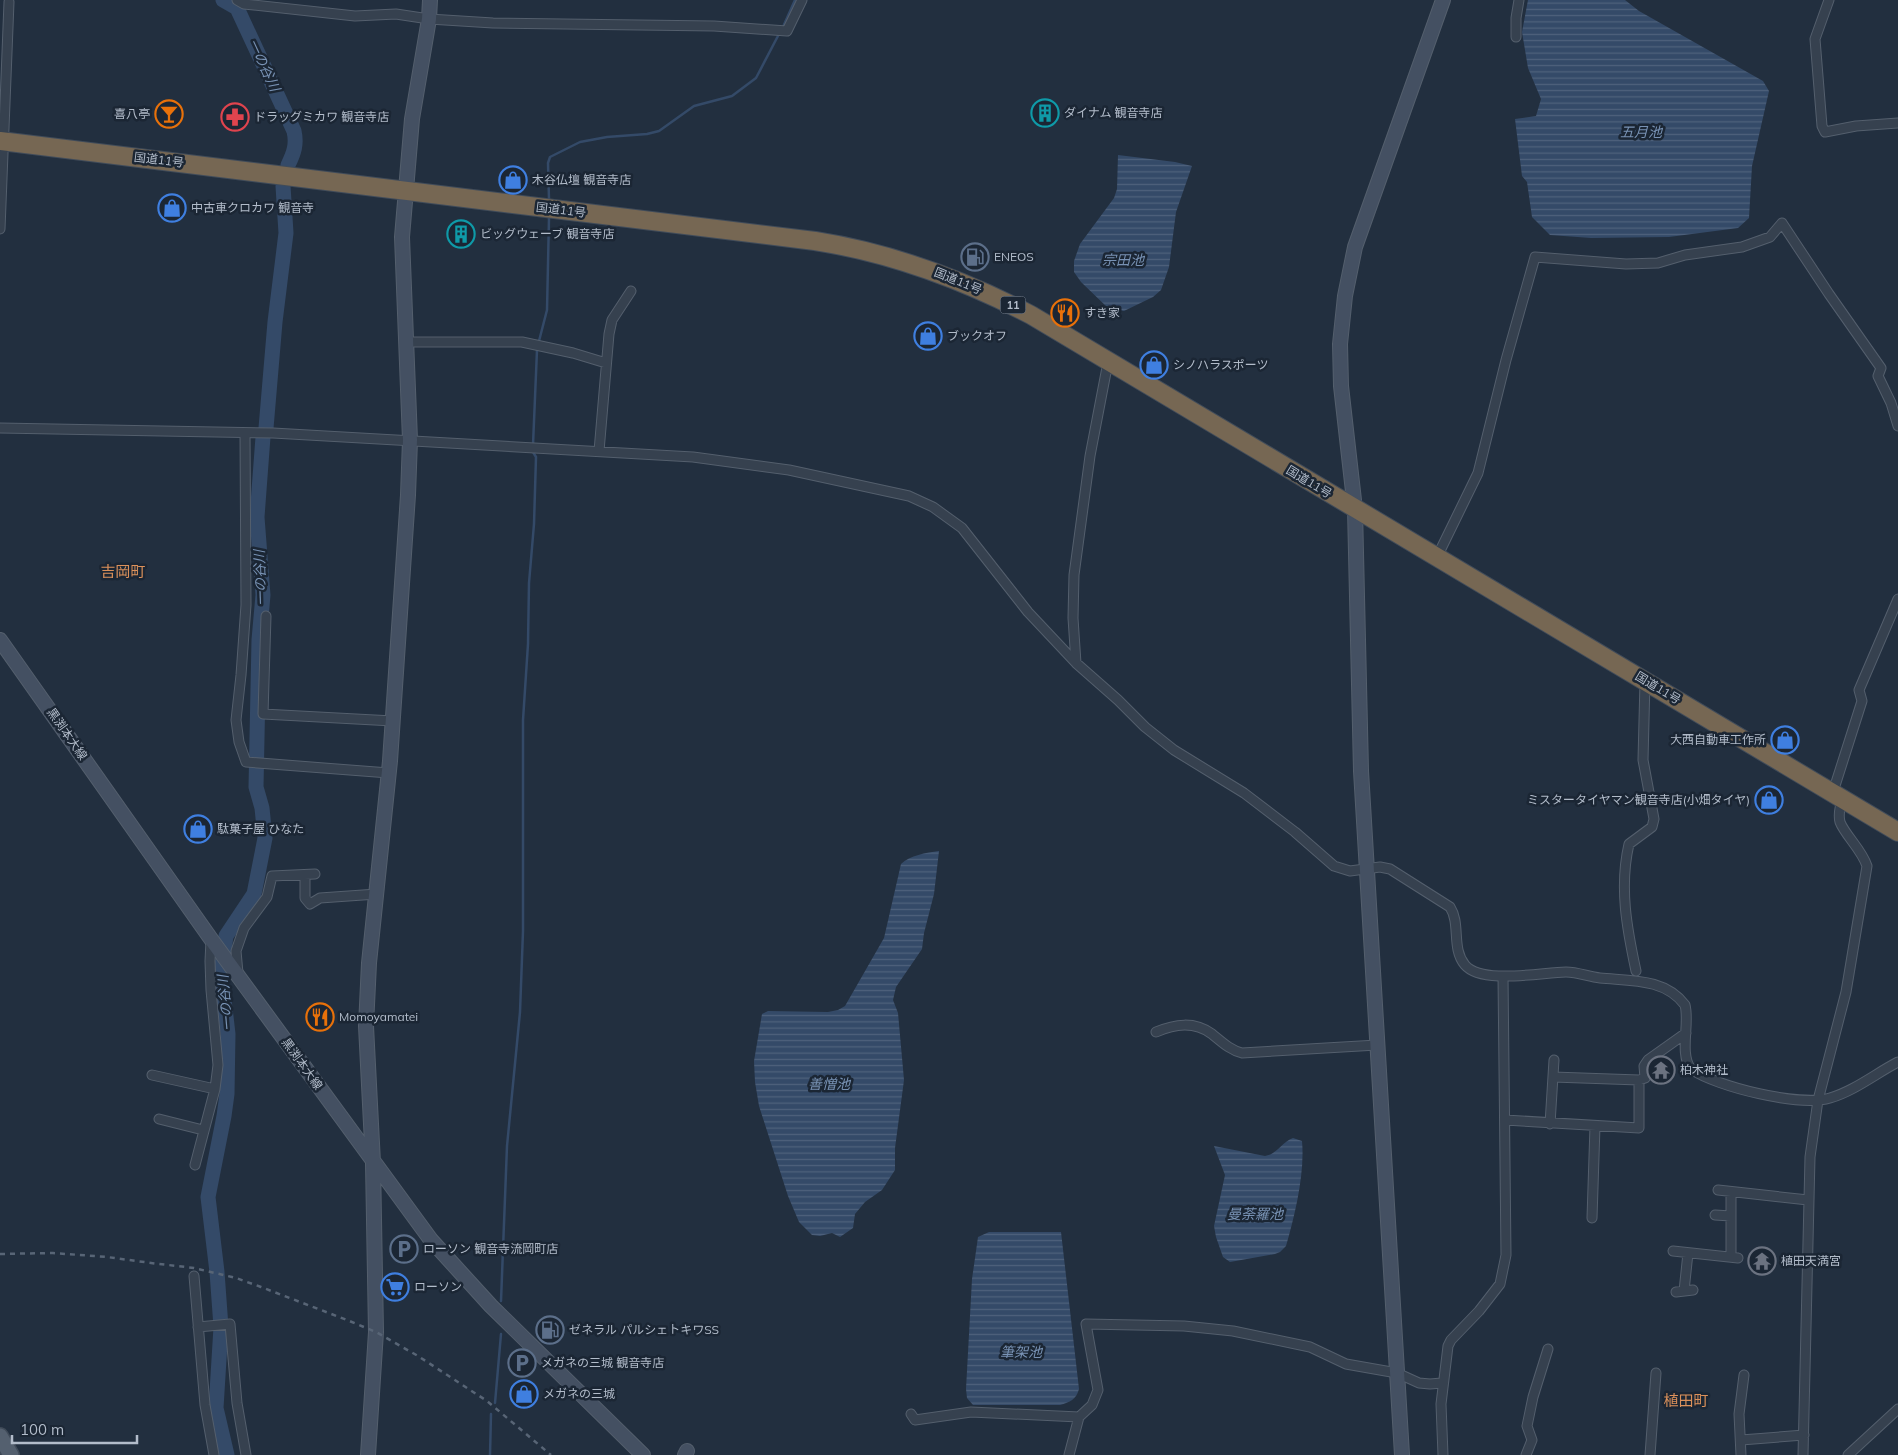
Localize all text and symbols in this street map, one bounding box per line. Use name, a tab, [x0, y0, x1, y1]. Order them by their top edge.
water label: 一の谷川	[244, 36, 285, 96]
building icon: ダイナム 観音寺店	[1030, 98, 1060, 128]
bar icon: 喜八亭	[154, 99, 184, 129]
pharmacy icon: ドラッグミカワ 観音寺店	[220, 102, 250, 132]
place label: ダイナム 観音寺店	[1064, 105, 1163, 120]
place label: 喜八亭	[114, 106, 150, 121]
place label: ドラッグミカワ 観音寺店	[254, 109, 389, 124]
water label: 五月池	[1620, 123, 1664, 141]
street label: 国道11号	[133, 149, 185, 170]
shop icon: 木谷仏壇 観音寺店	[498, 165, 528, 195]
place label: 木谷仏壇 観音寺店	[532, 172, 631, 187]
shop icon: 中古車クロカワ 観音寺	[157, 193, 187, 223]
street label: 国道11号	[535, 199, 587, 220]
place label: 中古車クロカワ 観音寺	[191, 200, 314, 215]
building icon: ビッグウェーブ 観音寺店	[446, 219, 476, 249]
place label: ビッグウェーブ 観音寺店	[480, 226, 614, 241]
fuel station icon: ENEOS	[960, 242, 990, 272]
place label: ENEOS	[994, 249, 1034, 264]
water label: 宗田池	[1102, 251, 1146, 269]
street label: 国道11号	[932, 264, 984, 297]
road number: 11	[1000, 296, 1026, 314]
restaurant icon: すき家	[1050, 298, 1080, 328]
place label: すき家	[1084, 305, 1120, 320]
shop icon: ブックオフ	[913, 321, 943, 351]
place label: ブックオフ	[947, 328, 1007, 343]
shop icon: シノハラスポーツ	[1139, 350, 1169, 380]
place label: シノハラスポーツ	[1173, 357, 1269, 372]
street label: 国道11号	[1284, 462, 1335, 501]
water label: 一の谷川	[250, 548, 270, 606]
district label: 吉岡町	[100, 562, 146, 581]
street label: 国道11号	[1633, 668, 1684, 707]
street label: 黒渕本大線	[44, 705, 91, 763]
shop icon: 大西自動車工作所	[1770, 725, 1800, 755]
place label: 大西自動車工作所	[1670, 732, 1766, 747]
shop icon: ミスタータイヤマン観音寺店(小畑タイヤ)	[1754, 785, 1784, 815]
place label: ミスタータイヤマン観音寺店(小畑タイヤ)	[1527, 792, 1750, 807]
shop icon: 駄菓子屋 ひなた	[183, 814, 213, 844]
place label: 駄菓子屋 ひなた	[217, 821, 304, 836]
water label: 一の谷川	[213, 972, 236, 1032]
restaurant icon: Momoyamatei	[305, 1002, 335, 1032]
place label: Momoyamatei	[339, 1009, 418, 1024]
street label: 黒渕本大線	[279, 1035, 326, 1092]
temple icon: 柏木神社	[1646, 1055, 1676, 1085]
place label: 柏木神社	[1680, 1062, 1728, 1077]
water label: 善憎池	[808, 1075, 852, 1093]
water label: 曼荼羅池	[1227, 1205, 1285, 1223]
parking icon: ローソン 観音寺流岡町店	[389, 1234, 419, 1264]
place label: ローソン 観音寺流岡町店	[423, 1241, 558, 1256]
temple icon: 植田天満宮	[1747, 1246, 1777, 1276]
place label: 植田天満宮	[1781, 1253, 1841, 1268]
supermarket icon: ローソン	[380, 1272, 410, 1302]
place label: ローソン	[414, 1279, 462, 1294]
fuel station icon: ゼネラル パルシェトキワSS	[535, 1315, 565, 1345]
place label: ゼネラル パルシェトキワSS	[569, 1322, 719, 1337]
water label: 筆架池	[1000, 1343, 1044, 1361]
parking icon: メガネの三城 観音寺店	[507, 1348, 537, 1378]
place label: メガネの三城 観音寺店	[541, 1355, 664, 1370]
shop icon: メガネの三城	[509, 1379, 539, 1409]
place label: メガネの三城	[543, 1386, 615, 1401]
district label: 植田町	[1663, 1391, 1709, 1410]
scale bar	[12, 1412, 138, 1444]
text: 100 m	[20, 1420, 64, 1439]

